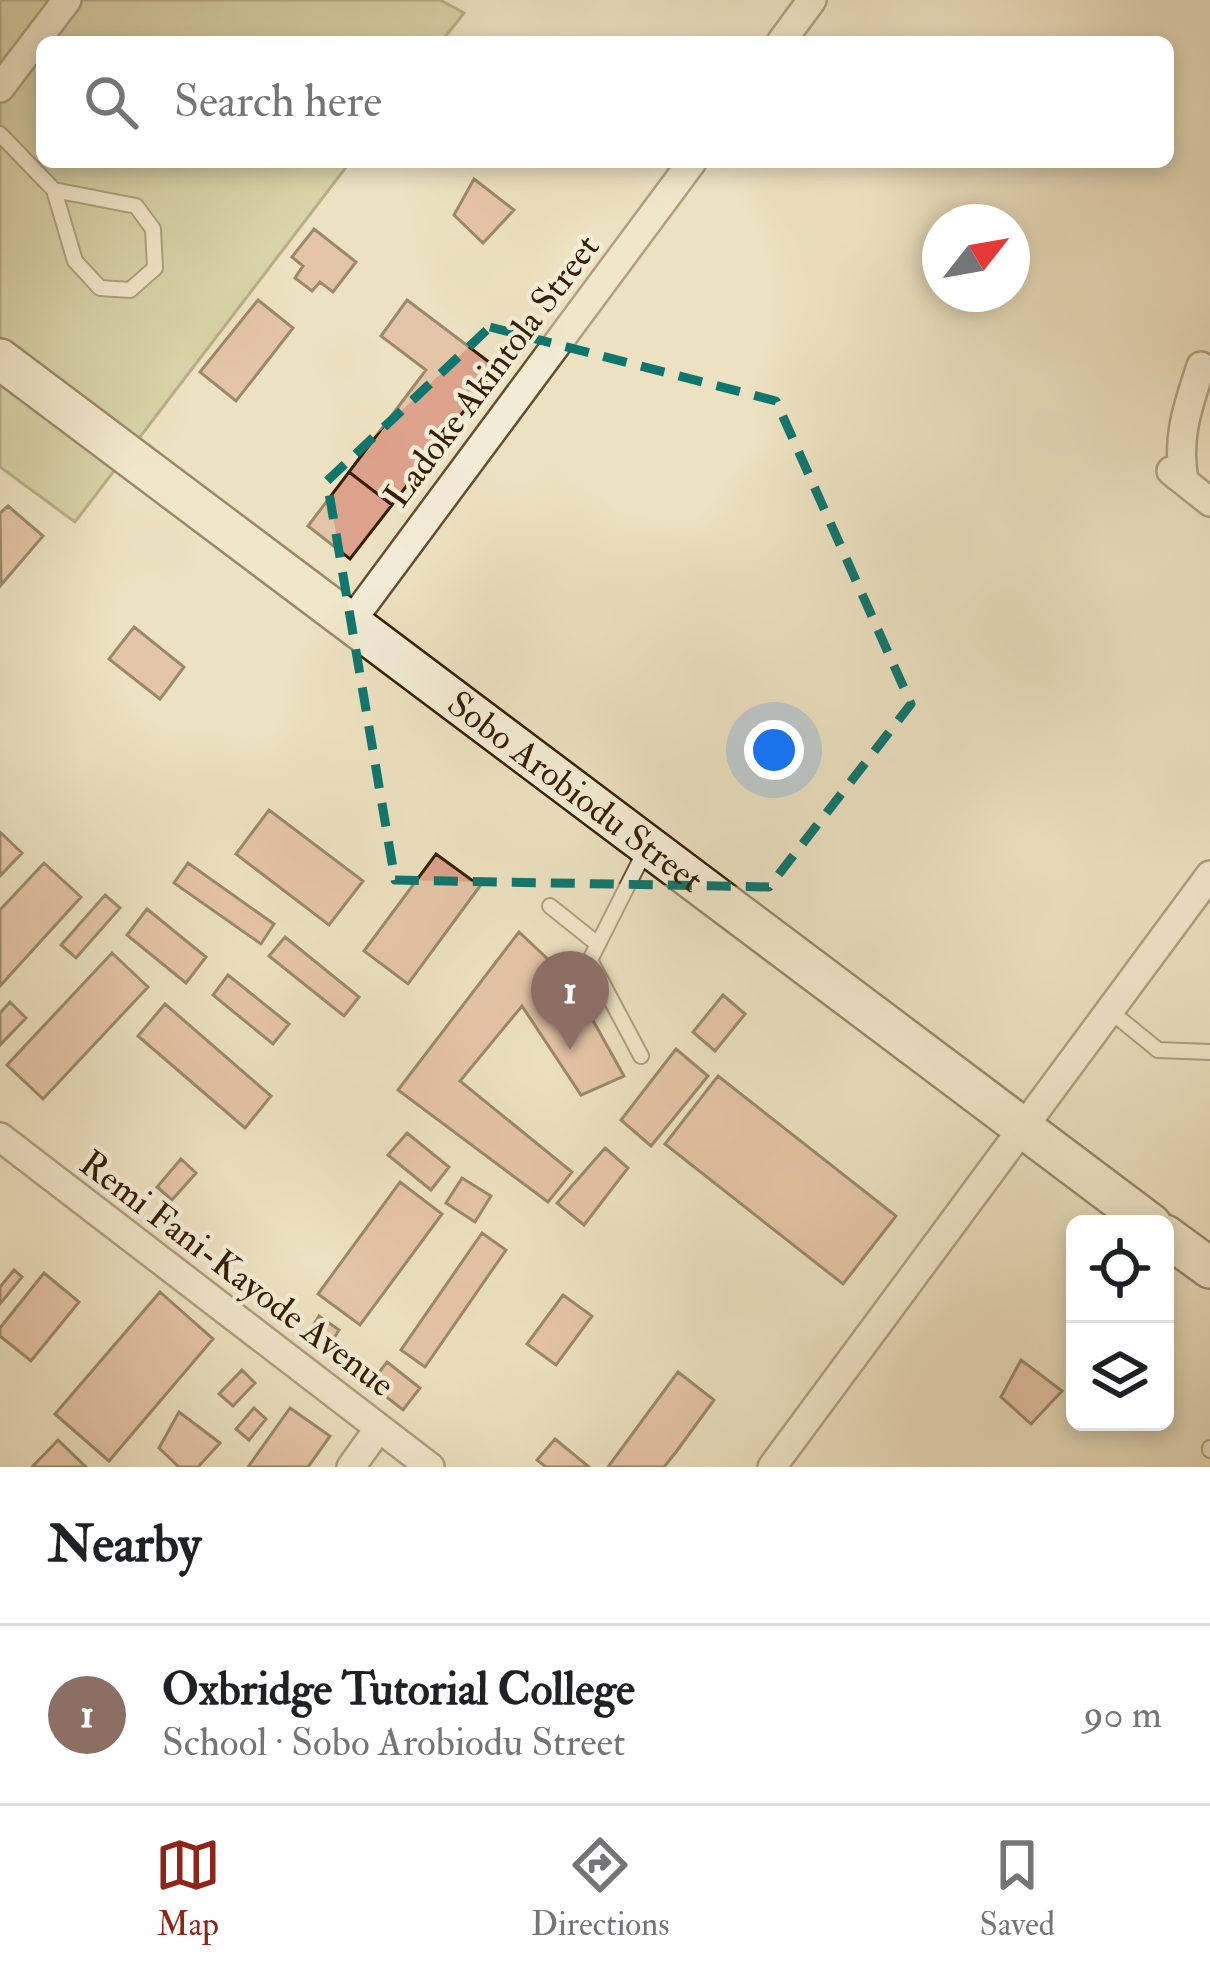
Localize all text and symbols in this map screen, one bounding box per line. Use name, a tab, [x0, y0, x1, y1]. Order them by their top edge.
search box	[36, 36, 1174, 168]
icon: search	[78, 69, 144, 135]
text: Search here	[174, 74, 382, 130]
north arrow	[922, 204, 1030, 312]
street label: Ladoke Akintola Street	[375, 226, 609, 516]
street label: Sobo Arobiodu Street	[439, 681, 712, 902]
your location	[744, 720, 804, 780]
pin: 1	[531, 951, 609, 1050]
street label: Remi Fani-Kayode Avenue	[71, 1141, 403, 1407]
map controls	[1066, 1215, 1174, 1431]
button: locate	[1066, 1215, 1174, 1323]
button: layers	[1066, 1323, 1174, 1431]
text: Nearby	[48, 1513, 201, 1577]
text: Oxbridge Tutorial College	[162, 1662, 635, 1718]
text: 1	[80, 1690, 94, 1739]
text: 90 m	[1084, 1690, 1162, 1739]
text: School · Sobo Arobiodu Street	[162, 1718, 625, 1767]
tab: Map	[155, 1832, 221, 1945]
tab: Directions	[531, 1832, 670, 1945]
tab: Saved	[980, 1832, 1055, 1945]

